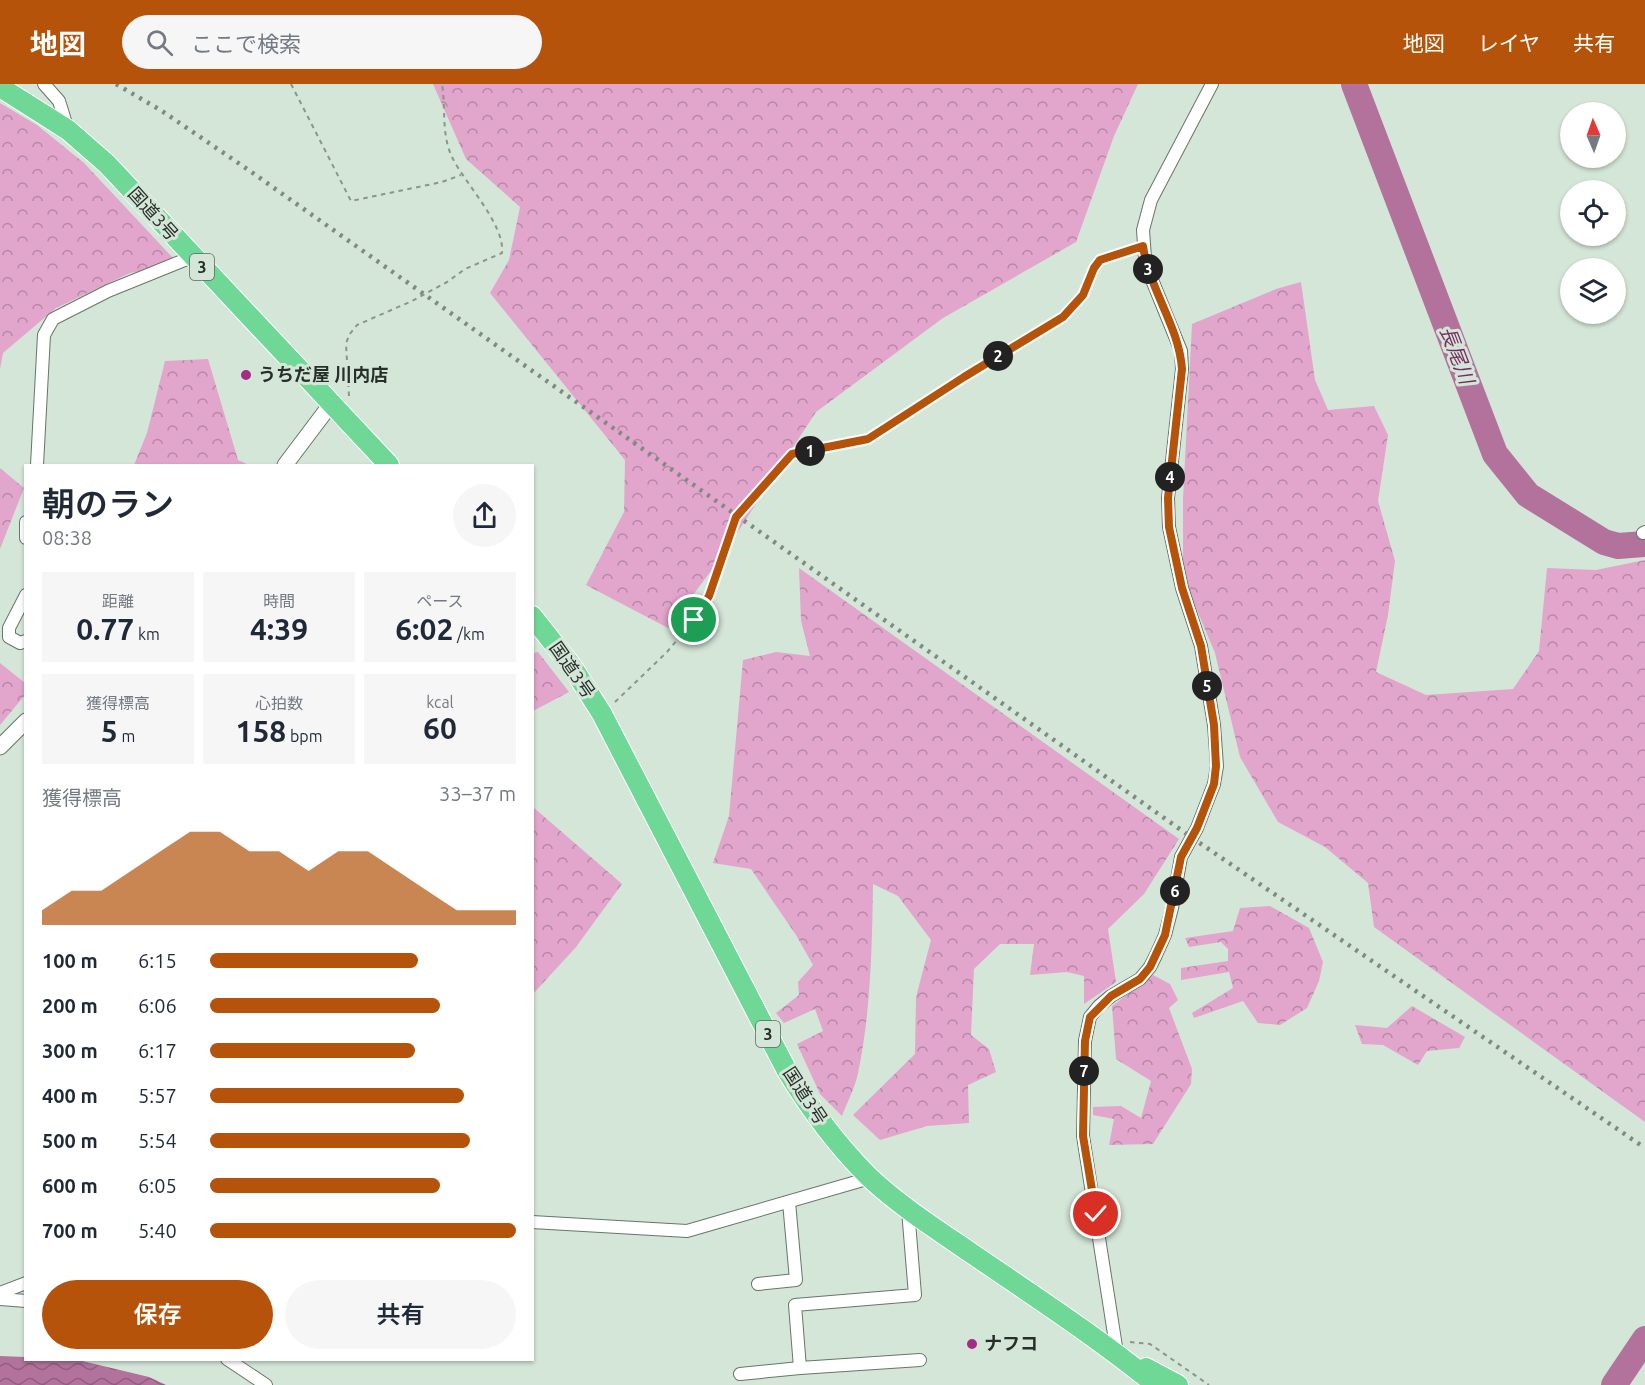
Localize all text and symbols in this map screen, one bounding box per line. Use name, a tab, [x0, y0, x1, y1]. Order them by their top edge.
search box	[122, 15, 542, 69]
icon: search	[143, 26, 176, 59]
text: 地図	[30, 28, 86, 59]
text: ここで検索	[191, 31, 301, 56]
text: 地図	[1403, 31, 1445, 55]
text: レイヤ	[1478, 31, 1540, 55]
text: 共有	[1573, 31, 1615, 55]
north arrow	[1560, 102, 1626, 168]
map controls	[1560, 102, 1626, 324]
button: locate	[1560, 180, 1626, 246]
street label: 国道3号	[125, 183, 183, 244]
road number: 3	[190, 254, 214, 280]
pin: 3	[1133, 254, 1163, 284]
button: layers	[1560, 258, 1626, 324]
text: 3	[1143, 260, 1153, 278]
water label: 長尾川	[1436, 323, 1480, 389]
pin: 2	[983, 341, 1013, 371]
text: 2	[993, 347, 1003, 365]
place label: うちだ屋 川内店	[258, 364, 388, 384]
marker: うちだ屋 川内店	[239, 368, 253, 382]
pin: 1	[795, 436, 825, 466]
text: 1	[805, 442, 815, 460]
pin: 4	[1155, 462, 1185, 492]
text: 4	[1165, 468, 1175, 486]
button: share	[453, 484, 516, 547]
text: 朝のラン	[42, 485, 174, 522]
text: 08:38	[42, 526, 92, 549]
text: 距離	[102, 592, 134, 610]
text: 時間	[263, 592, 295, 610]
text: ペース	[416, 592, 464, 610]
pin	[668, 594, 719, 645]
icon: arrive	[677, 603, 710, 636]
text: 0.77	[76, 612, 134, 646]
text: 4:39	[250, 612, 308, 646]
text: 6:02	[395, 612, 453, 646]
text: km	[134, 625, 160, 643]
text: /km	[453, 625, 485, 643]
street label: 国道3号	[546, 637, 599, 701]
pin: 5	[1192, 671, 1222, 701]
text: 5	[1202, 677, 1212, 695]
text: kcal	[426, 693, 454, 711]
text: 獲得標高	[86, 694, 150, 712]
text: 心拍数	[255, 694, 303, 712]
text: 60	[423, 711, 457, 745]
text: 5	[101, 714, 118, 748]
text: 158	[236, 714, 286, 748]
text: m	[118, 727, 135, 745]
text: bpm	[286, 727, 322, 745]
text: 33–37 m	[439, 782, 516, 805]
text: 獲得標高	[42, 786, 122, 809]
pin: 6	[1160, 876, 1190, 906]
text: 6	[1170, 882, 1180, 900]
text: 100 m	[42, 949, 98, 972]
text: 6:15	[138, 949, 177, 972]
text: 200 m	[42, 994, 98, 1017]
text: 6:06	[138, 994, 177, 1017]
road number: 3	[756, 1021, 780, 1047]
text: 300 m	[42, 1039, 98, 1062]
text: 6:17	[138, 1039, 177, 1062]
pin: 7	[1069, 1056, 1099, 1086]
text: 7	[1079, 1062, 1089, 1080]
street label: 国道3号	[780, 1063, 832, 1128]
text: 400 m	[42, 1084, 98, 1107]
text: 5:57	[138, 1084, 177, 1107]
text: 500 m	[42, 1129, 98, 1152]
text: 5:54	[138, 1129, 177, 1152]
text: 600 m	[42, 1174, 98, 1197]
text: 6:05	[138, 1174, 177, 1197]
pin	[1070, 1188, 1121, 1239]
icon: check	[1079, 1197, 1112, 1230]
text: 700 m	[42, 1219, 98, 1242]
text: 5:40	[138, 1219, 177, 1242]
button: 保存	[42, 1280, 273, 1349]
button: 共有	[285, 1280, 516, 1349]
place label: ナフコ	[984, 1333, 1038, 1353]
marker: ナフコ	[965, 1337, 979, 1351]

